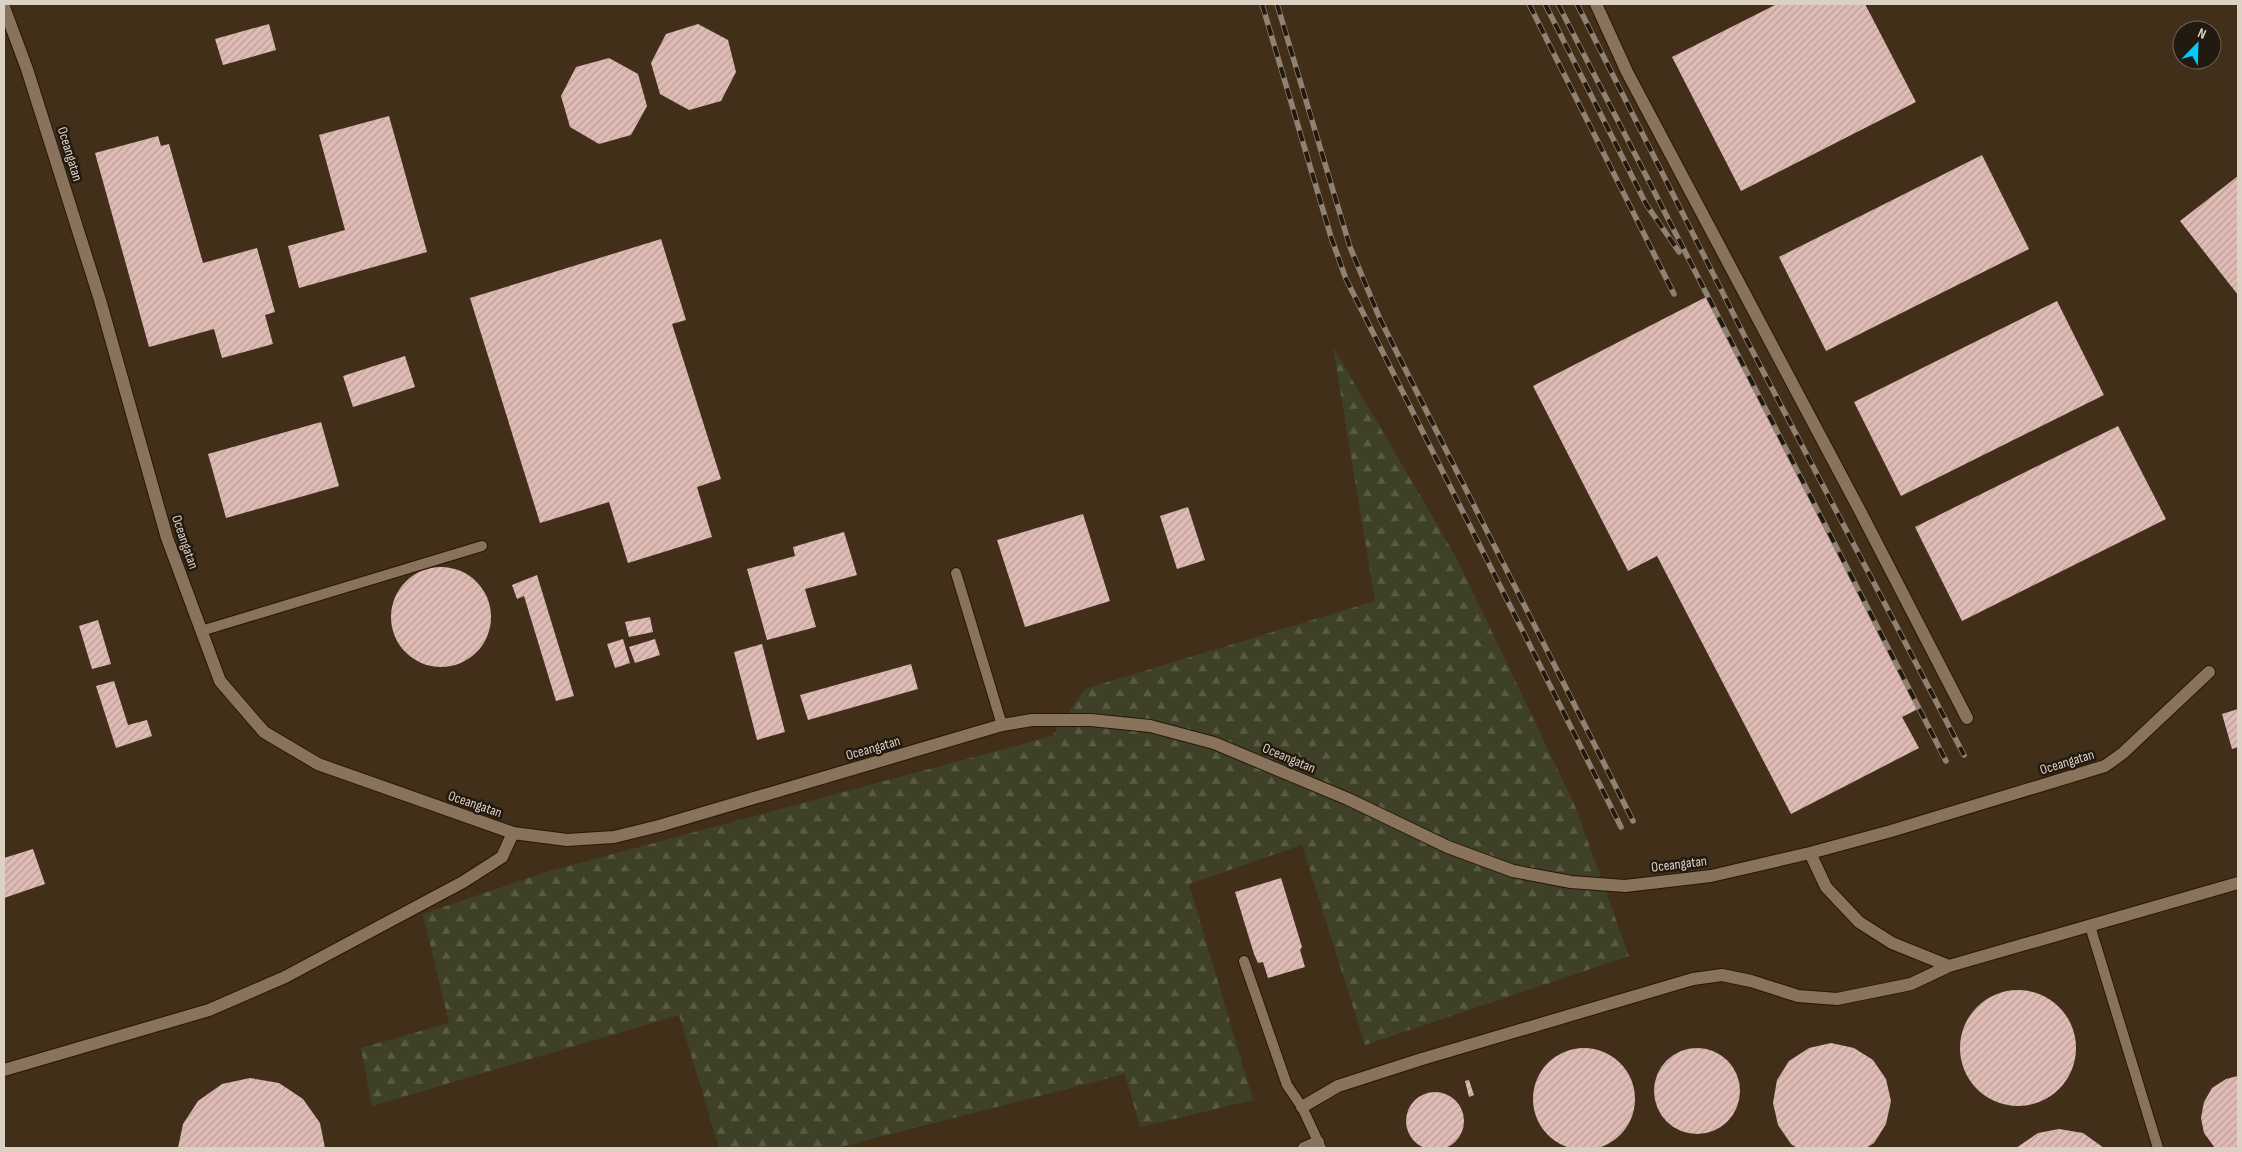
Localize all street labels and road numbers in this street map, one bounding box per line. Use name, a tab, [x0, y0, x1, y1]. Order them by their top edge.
street label: Oceangatan	[54, 125, 86, 183]
street label: Oceangatan	[168, 513, 202, 571]
street label: Oceangatan	[844, 732, 902, 764]
street label: Oceangatan	[1260, 739, 1318, 777]
street label: Oceangatan	[2038, 746, 2096, 778]
street label: Oceangatan	[446, 787, 504, 821]
street label: Oceangatan	[1650, 852, 1708, 876]

